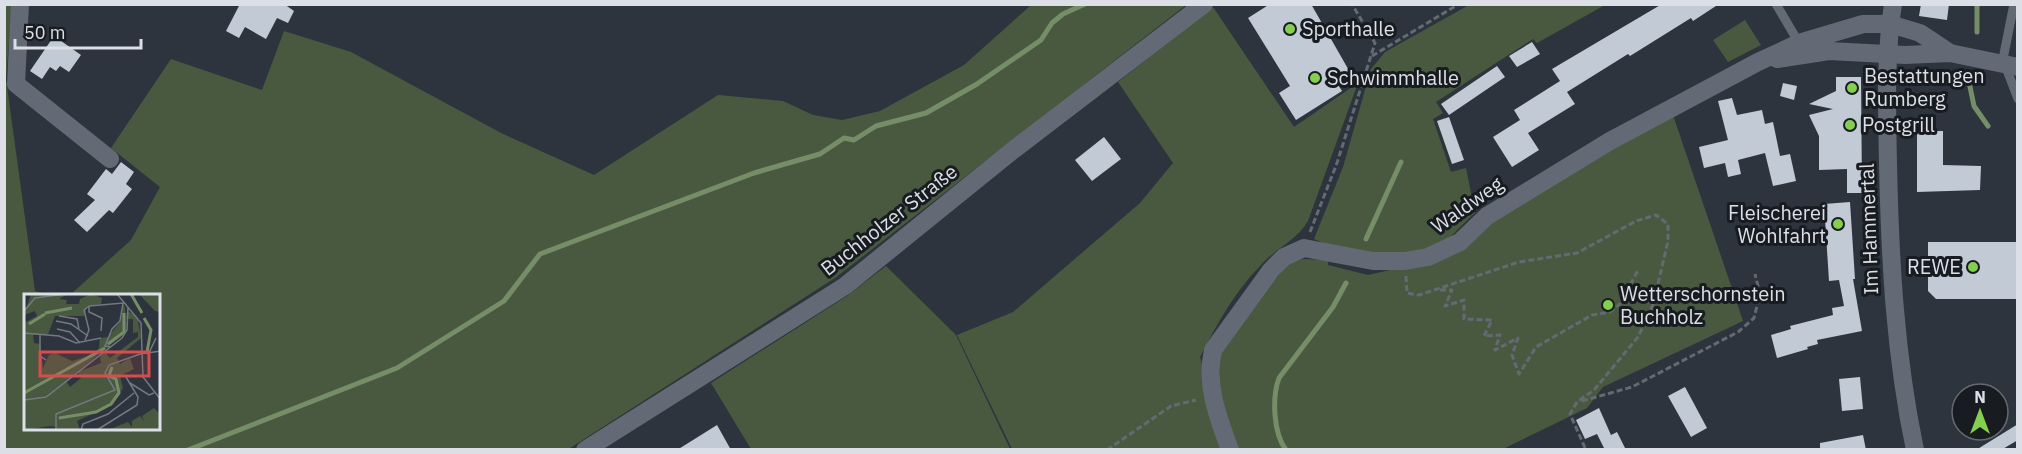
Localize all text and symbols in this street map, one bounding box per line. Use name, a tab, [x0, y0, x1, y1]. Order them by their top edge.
scale bar	[15, 12, 141, 50]
place label: Sporthalle	[1302, 15, 1395, 42]
text: 50 m	[24, 21, 66, 44]
marker: Sporthalle	[1283, 22, 1297, 36]
place label: Bestattungen Rumberg	[1864, 62, 1985, 112]
place label: Schwimmhalle	[1327, 64, 1459, 91]
marker: Schwimmhalle	[1308, 71, 1322, 85]
marker: Bestattungen Rumberg	[1845, 81, 1859, 95]
place label: Postgrill	[1862, 111, 1935, 138]
marker: Postgrill	[1843, 118, 1857, 132]
street label: Buchholzer Straße	[815, 158, 963, 281]
street label: Im Hammertal	[1853, 163, 1884, 295]
street label: Waldweg	[1425, 170, 1508, 239]
place label: Fleischerei Wohlfahrt	[1728, 199, 1826, 249]
marker: Fleischerei Wohlfahrt	[1831, 217, 1845, 231]
place label: REWE	[1907, 253, 1961, 280]
marker: REWE	[1966, 260, 1980, 274]
place label: Wetterschornstein Buchholz	[1620, 280, 1786, 330]
inset map	[24, 294, 160, 430]
marker: Wetterschornstein Buchholz	[1601, 298, 1615, 312]
north arrow	[1950, 382, 2010, 442]
text: N	[1974, 387, 1986, 407]

